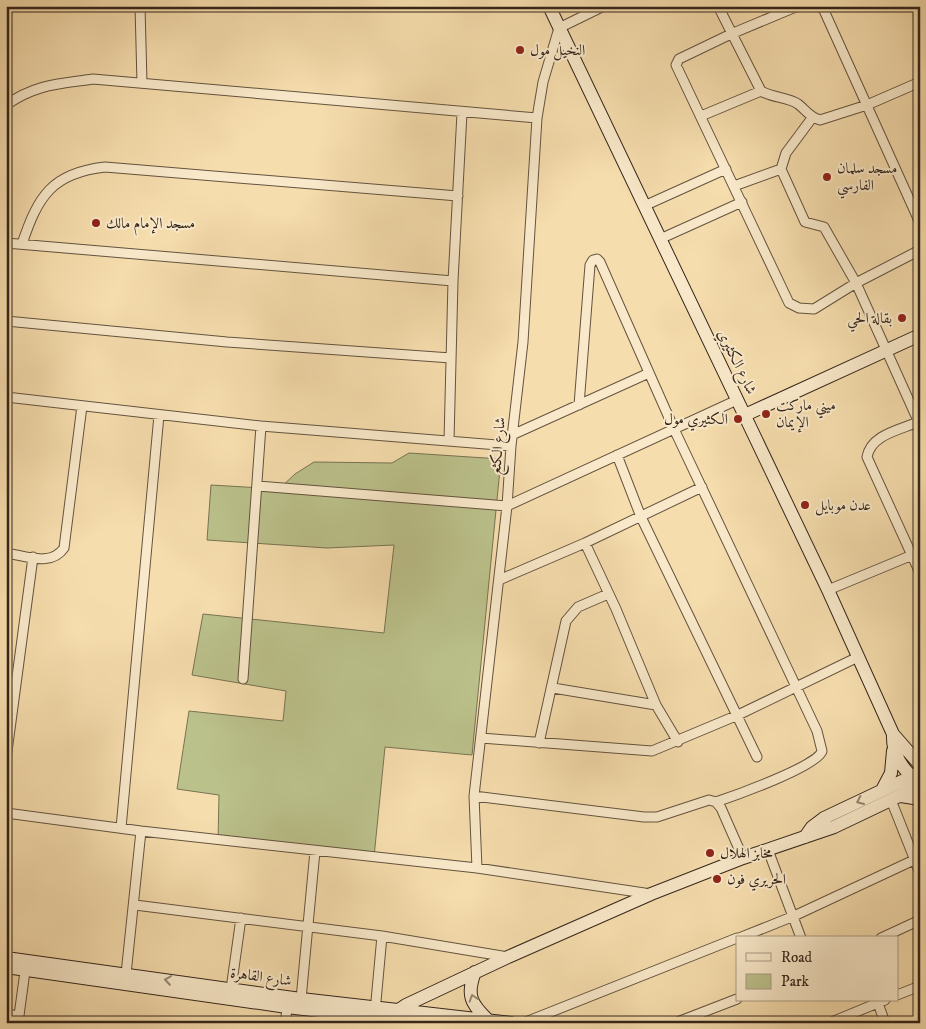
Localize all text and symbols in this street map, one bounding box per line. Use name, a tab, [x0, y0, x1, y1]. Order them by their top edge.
place label: النخيل مول	[530, 41, 585, 61]
marker: النخيل مول	[514, 44, 526, 56]
place label: مسجد سلمان الفارسي	[837, 159, 897, 199]
marker: مسجد سلمان الفارسي	[821, 171, 833, 183]
place label: مسجد الإمام مالك	[106, 214, 195, 236]
marker: مسجد الإمام مالك	[90, 217, 102, 229]
place label: بقالة الحي	[847, 309, 892, 332]
marker: بقالة الحي	[896, 312, 908, 324]
street label: شارع الكثيري	[710, 326, 761, 399]
place label: ميني ماركت الإيمان	[776, 396, 836, 433]
marker: ميني ماركت الإيمان	[760, 408, 772, 420]
place label: الكثيري مول	[664, 410, 728, 431]
marker: الكثيري مول	[732, 413, 744, 425]
street label: شارع الكثع	[486, 416, 514, 476]
place label: عدن موبايل	[815, 496, 871, 516]
marker: عدن موبايل	[799, 499, 811, 511]
one-way arrow	[856, 794, 865, 805]
place label: مخابز الهلال	[720, 844, 773, 863]
marker: مخابز الهلال	[704, 847, 716, 859]
place label: الحريري فون	[727, 870, 786, 891]
marker: الحريري فون	[711, 873, 723, 885]
legend	[736, 936, 898, 1002]
text: Road	[781, 948, 813, 967]
street label: شارع القاهرة	[229, 963, 293, 994]
text: Park	[781, 972, 810, 991]
one-way arrow	[163, 975, 171, 986]
one-way arrow	[469, 994, 479, 1003]

